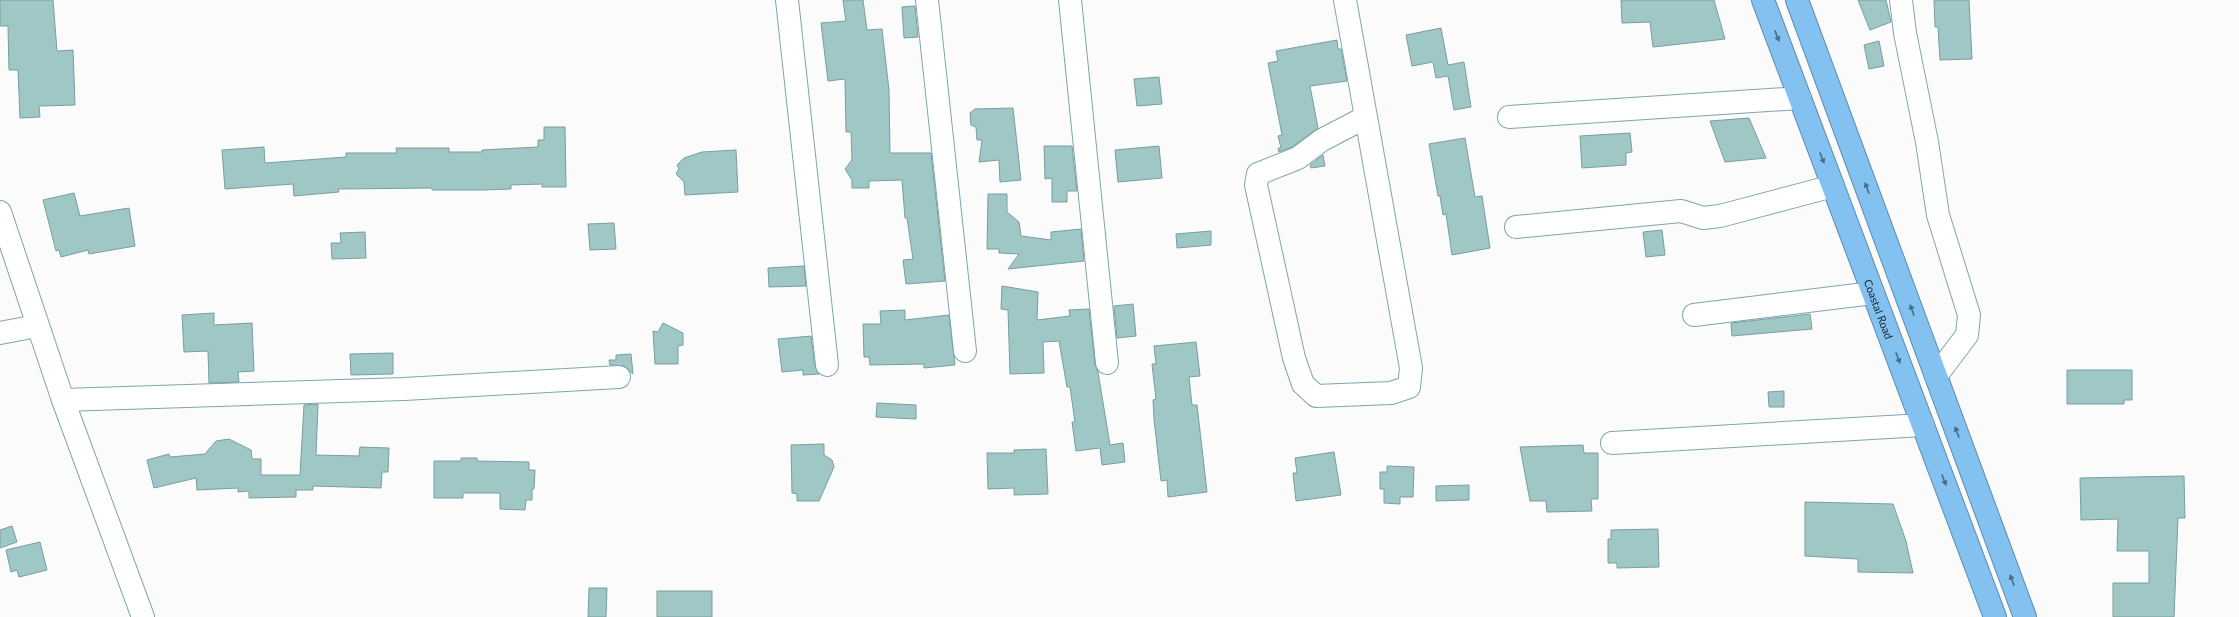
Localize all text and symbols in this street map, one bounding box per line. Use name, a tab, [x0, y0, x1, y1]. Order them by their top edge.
one-way arrow	[1774, 31, 1780, 43]
one-way arrow	[1820, 153, 1826, 165]
one-way arrow	[1863, 182, 1869, 194]
street label: Coastal Road	[1862, 277, 1896, 341]
one-way arrow	[1908, 304, 1914, 316]
one-way arrow	[1895, 353, 1901, 365]
one-way arrow	[1954, 426, 1960, 438]
one-way arrow	[1941, 475, 1947, 487]
one-way arrow	[2008, 574, 2014, 586]

